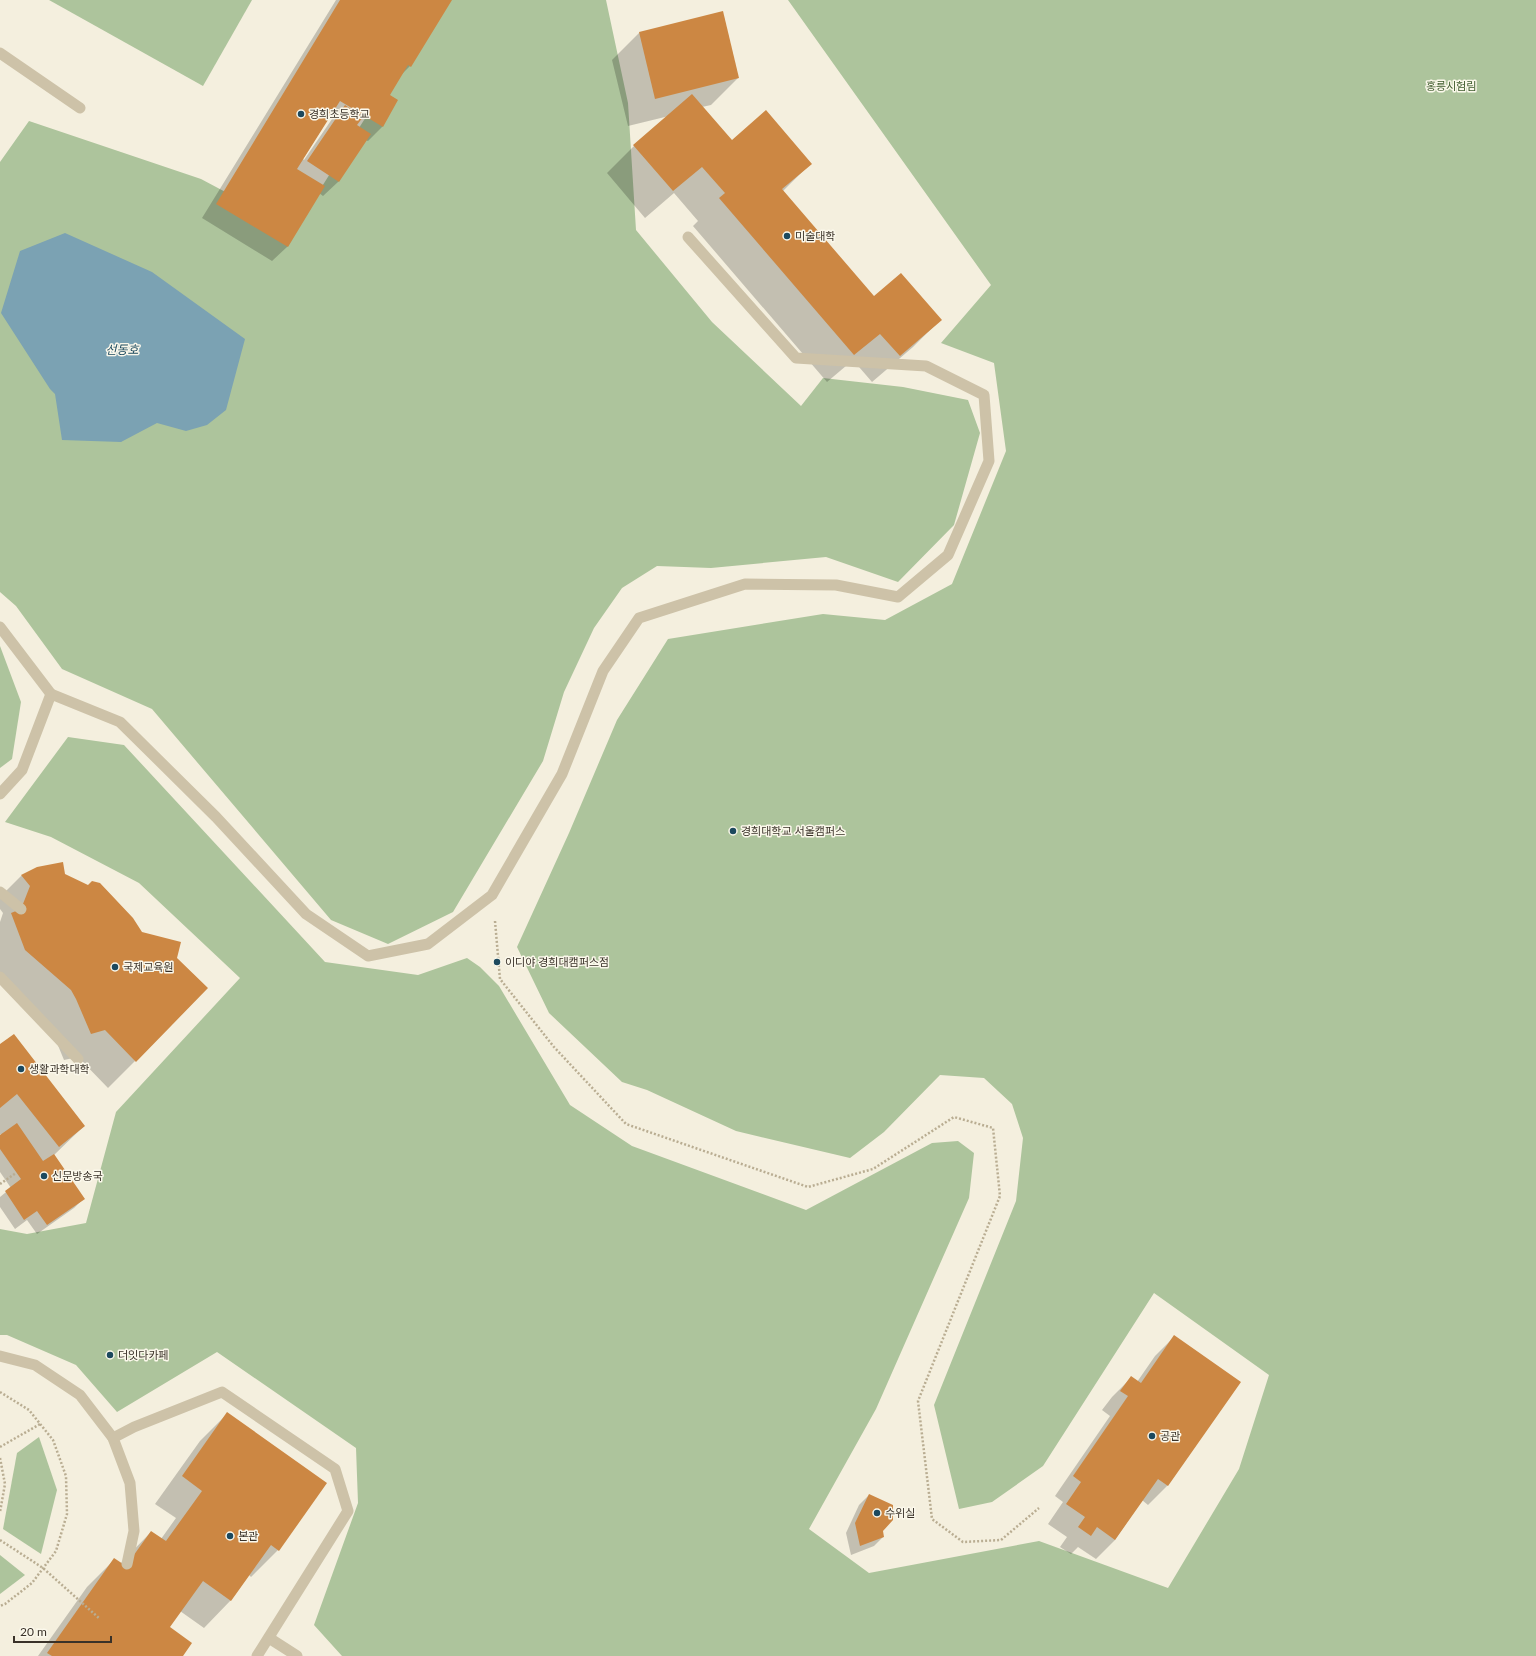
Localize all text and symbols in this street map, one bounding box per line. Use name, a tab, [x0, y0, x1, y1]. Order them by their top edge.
park label: 홍릉시험림	[1426, 79, 1476, 92]
place label: 경희초등학교	[309, 107, 370, 120]
marker: 경희초등학교	[296, 109, 306, 119]
place label: 미술대학	[795, 229, 835, 242]
marker: 미술대학	[782, 231, 792, 241]
water label: 선동호	[105, 342, 140, 357]
place label: 경희대학교 서울캠퍼스	[741, 824, 845, 837]
marker: 경희대학교 서울캠퍼스	[728, 826, 738, 836]
place label: 이디야 경희대캠퍼스점	[505, 955, 609, 968]
marker: 이디야 경희대캠퍼스점	[492, 957, 502, 967]
place label: 국제교육원	[123, 960, 174, 973]
marker: 국제교육원	[110, 962, 120, 972]
place label: 생활과학대학	[29, 1062, 90, 1075]
marker: 생활과학대학	[16, 1064, 26, 1074]
place label: 신문방송국	[52, 1169, 103, 1182]
marker: 신문방송국	[39, 1171, 49, 1181]
place label: 더잇다카페	[118, 1348, 169, 1361]
marker: 더잇다카페	[105, 1350, 115, 1360]
place label: 공관	[1160, 1429, 1180, 1442]
marker: 공관	[1147, 1431, 1157, 1441]
place label: 수위실	[885, 1506, 915, 1519]
marker: 수위실	[872, 1508, 882, 1518]
place label: 본관	[238, 1529, 258, 1542]
marker: 본관	[225, 1531, 235, 1541]
scale bar	[14, 1618, 111, 1644]
text: 20 m	[20, 1624, 47, 1639]

